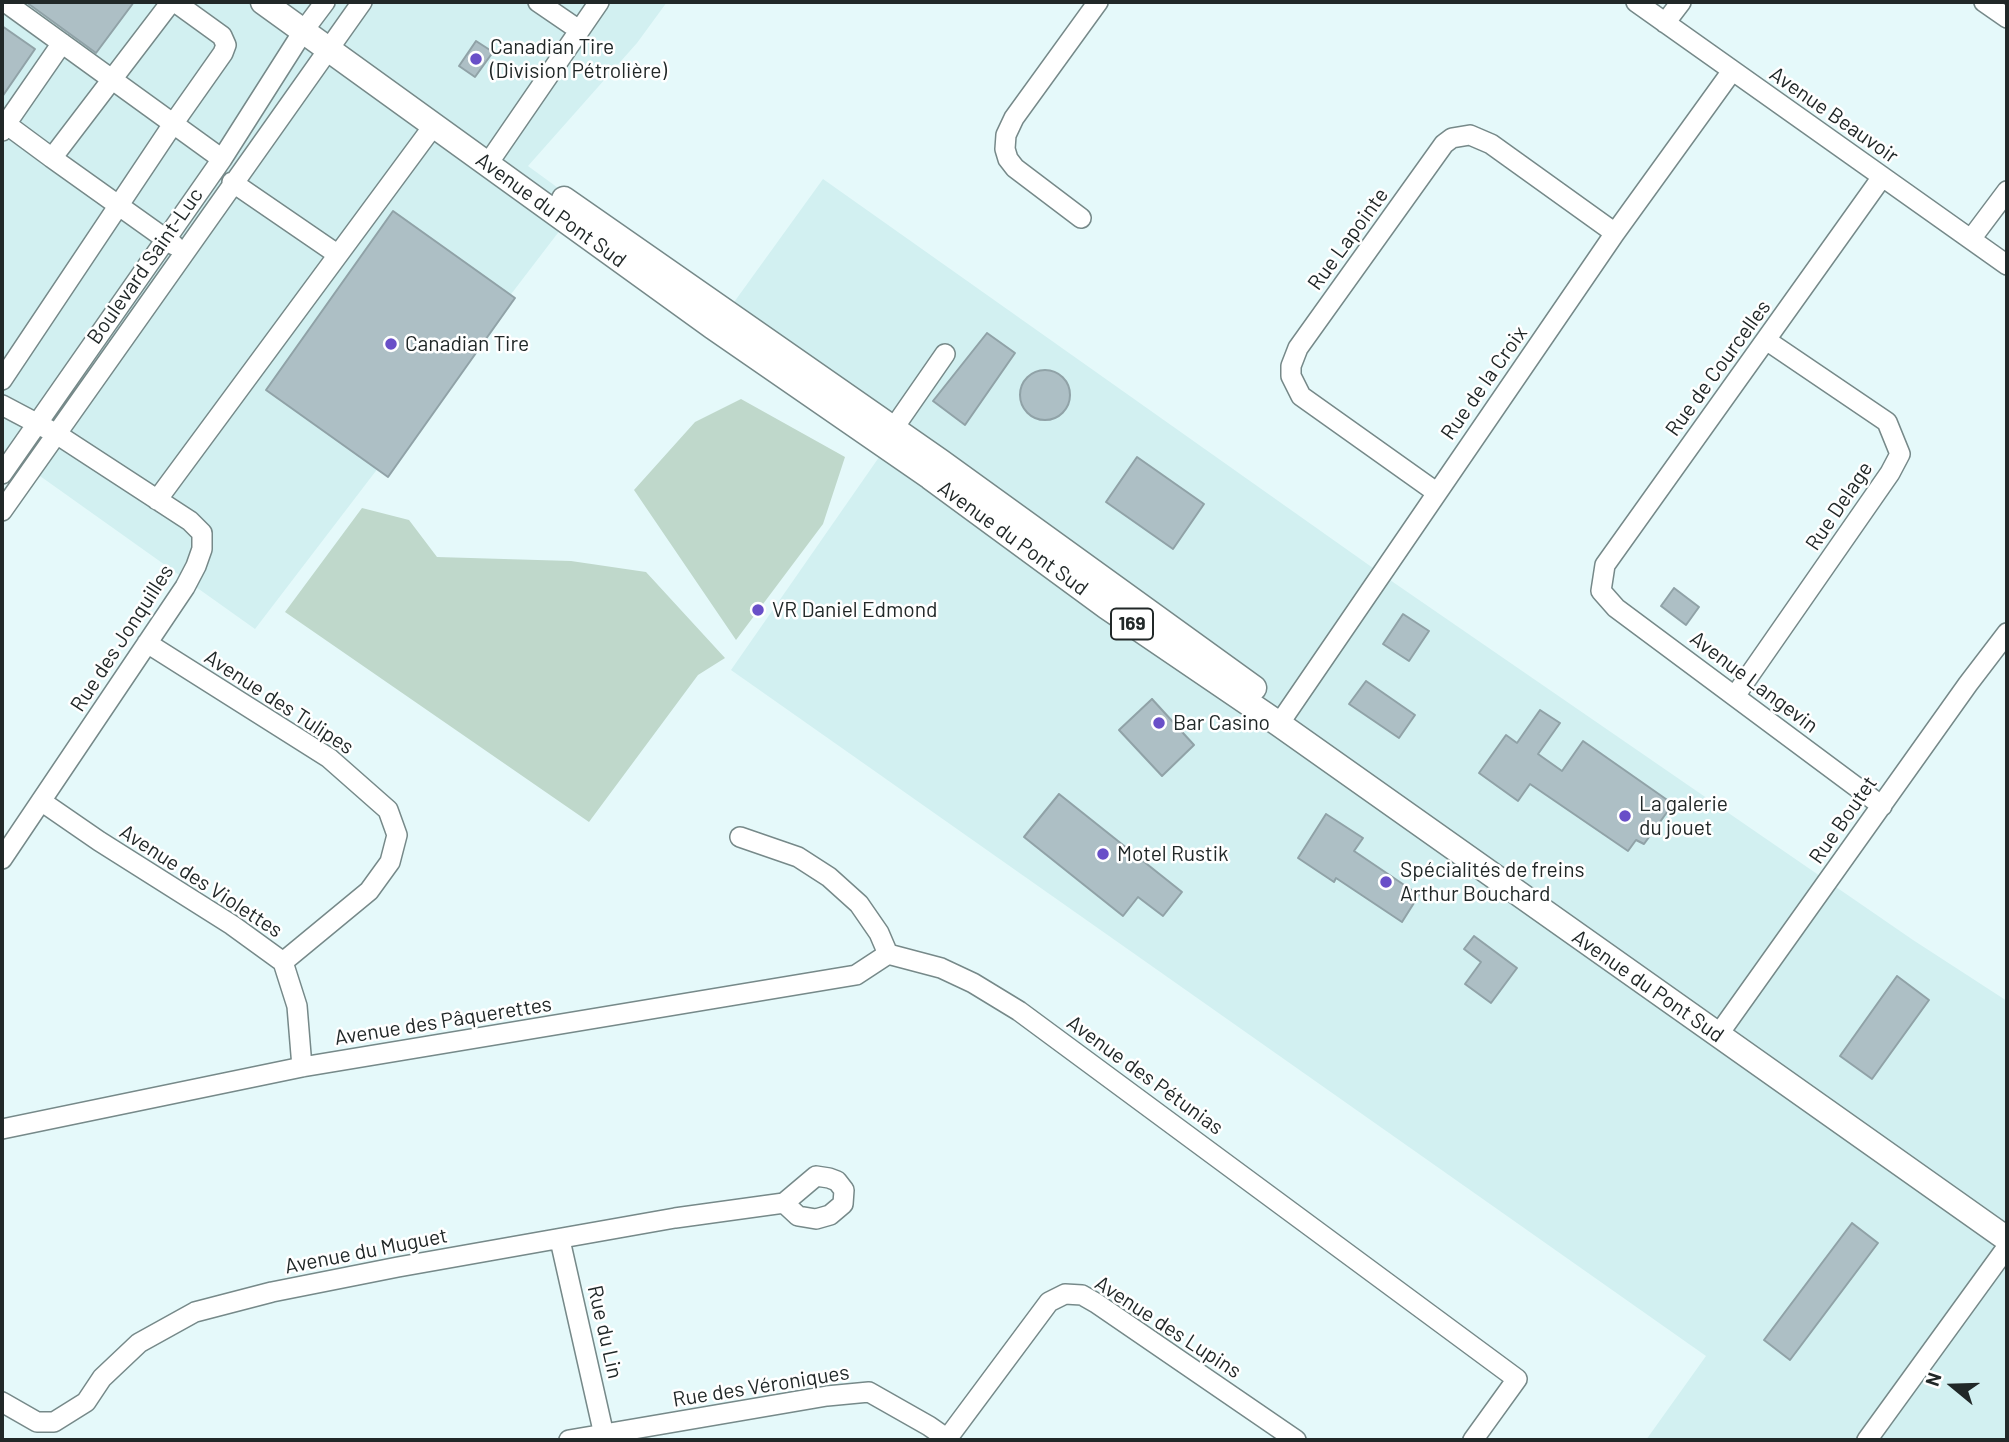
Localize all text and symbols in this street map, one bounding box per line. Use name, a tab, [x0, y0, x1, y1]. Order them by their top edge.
place label: Canadian Tire (Division Pétrolière)	[490, 34, 667, 84]
marker: Canadian Tire (Division Pétrolière)	[468, 51, 484, 67]
street label: Avenue Beauvoir	[1765, 61, 1903, 169]
street label: Avenue du Pont Sud	[471, 147, 631, 273]
street label: Boulevard Saint-Luc	[82, 183, 208, 349]
street label: Rue Lapointe	[1302, 183, 1394, 295]
street label: Rue de Courcelles	[1660, 295, 1776, 441]
street label: Rue de la Croix	[1435, 321, 1533, 445]
place label: Canadian Tire	[405, 331, 529, 357]
marker: Canadian Tire	[383, 336, 399, 352]
street label: Rue Delage	[1800, 457, 1878, 555]
street label: Avenue du Pont Sud	[933, 475, 1093, 601]
street label: Rue des Jonquilles	[65, 560, 179, 716]
place label: VR Daniel Edmond	[772, 597, 937, 623]
marker: VR Daniel Edmond	[750, 602, 766, 618]
road number: 169	[1111, 608, 1153, 639]
street label: Avenue Langevin	[1685, 626, 1823, 738]
street label: Avenue des Tulipes	[200, 644, 358, 760]
place label: Bar Casino	[1173, 710, 1270, 736]
marker: Bar Casino	[1151, 715, 1167, 731]
street label: Rue Boutet	[1804, 771, 1882, 869]
place label: La galerie du jouet	[1639, 791, 1728, 841]
marker: La galerie du jouet	[1617, 808, 1633, 824]
street label: Avenue des Violettes	[115, 819, 287, 943]
place label: Motel Rustik	[1117, 841, 1229, 867]
marker: Motel Rustik	[1095, 846, 1111, 862]
place label: Spécialités de freins Arthur Bouchard	[1400, 857, 1585, 907]
marker: Spécialités de freins Arthur Bouchard	[1378, 874, 1394, 890]
street label: Avenue du Pont Sud	[1567, 924, 1729, 1048]
street label: Avenue des Pâquerettes	[333, 991, 553, 1051]
street label: Avenue des Pétunias	[1062, 1010, 1228, 1140]
street label: Avenue du Muguet	[282, 1223, 450, 1279]
street label: Avenue des Lupins	[1090, 1270, 1246, 1384]
street label: Rue du Lin	[582, 1283, 628, 1381]
north arrow	[1918, 1351, 1988, 1421]
street label: Rue des Véroniques	[671, 1360, 851, 1412]
text: N	[1920, 1369, 1946, 1389]

